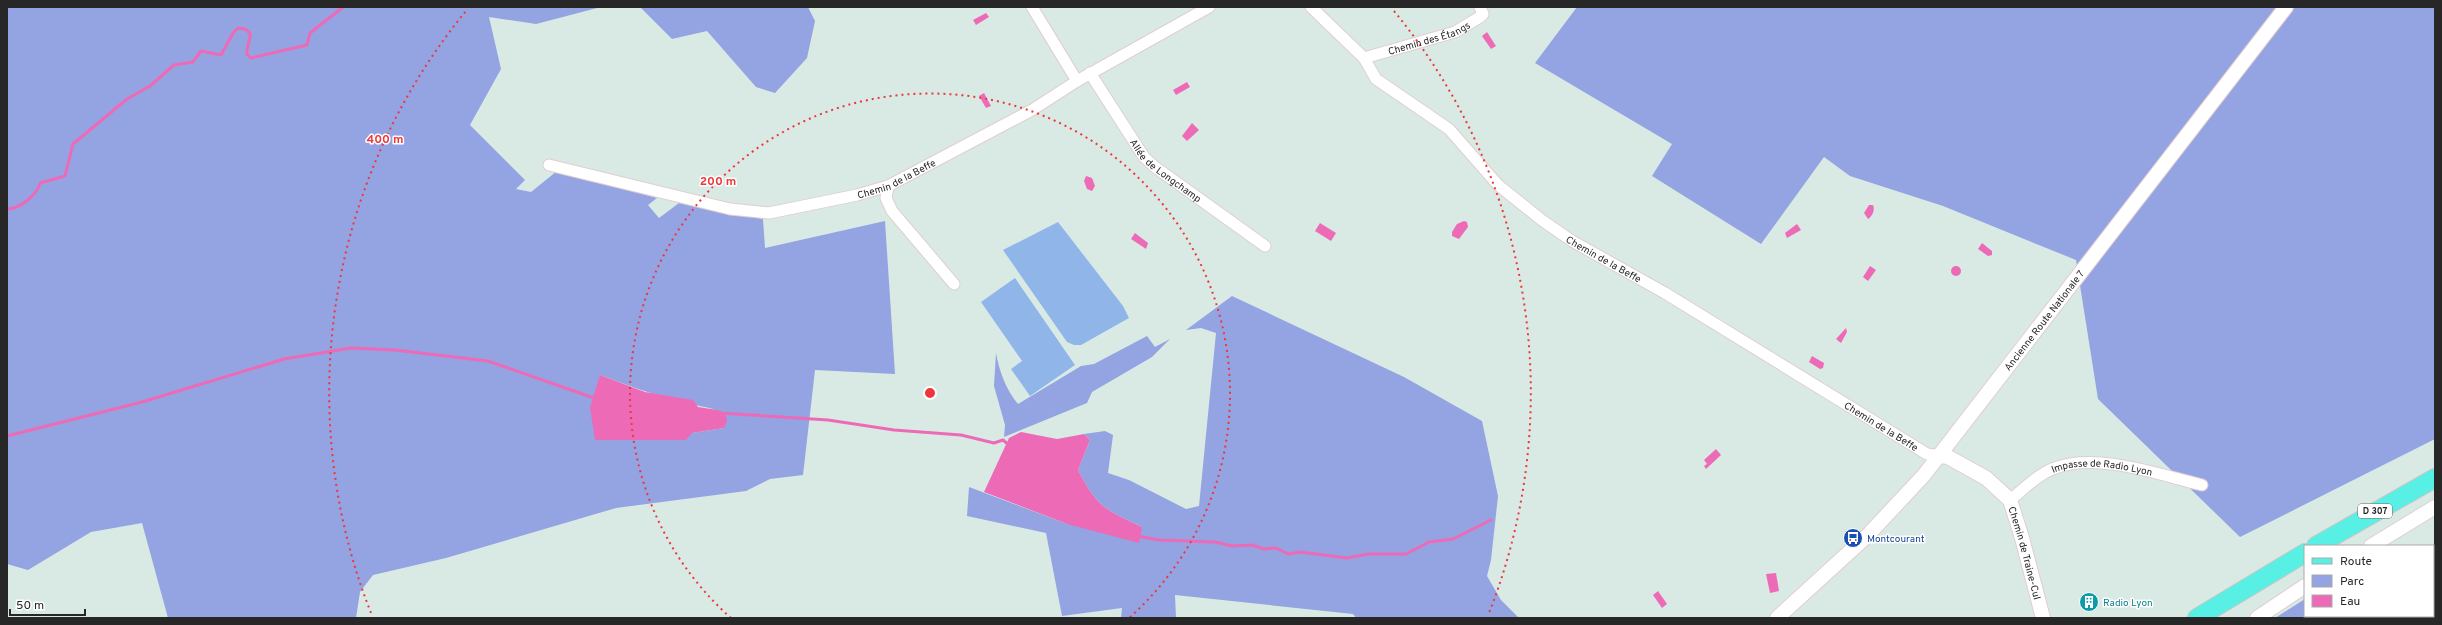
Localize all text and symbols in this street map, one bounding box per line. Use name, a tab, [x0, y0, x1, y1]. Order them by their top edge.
street label: Chemin des Étangs	[1387, 19, 1473, 59]
text: 400 m	[366, 132, 404, 148]
street label: Allée de Longchamp	[1126, 137, 1204, 206]
street label: Chemin de la Beffe	[856, 157, 938, 203]
text: 200 m	[700, 174, 736, 190]
street label: Chemin de la Beffe	[1563, 234, 1643, 286]
street label: Ancienne Route Nationale 7	[2002, 268, 2088, 374]
centre of rings	[923, 386, 937, 400]
street label: Chemin de la Beffe	[1841, 400, 1920, 455]
street label: Impasse de Radio Lyon	[2050, 457, 2154, 480]
road number: D 307	[2358, 504, 2392, 518]
street label: Chemin de Traine-Cul	[2004, 505, 2043, 601]
bus stop icon: Montcourant	[1842, 527, 1864, 549]
place label: Montcourant	[1867, 533, 1925, 546]
legend	[2304, 545, 2434, 617]
text: Route	[2340, 554, 2372, 570]
text: Parc	[2340, 574, 2364, 590]
scale bar	[10, 591, 85, 617]
building icon: Radio Lyon	[2078, 591, 2100, 613]
text: Eau	[2340, 594, 2360, 610]
place label: Radio Lyon	[2103, 597, 2153, 610]
text: 50 m	[16, 598, 44, 614]

